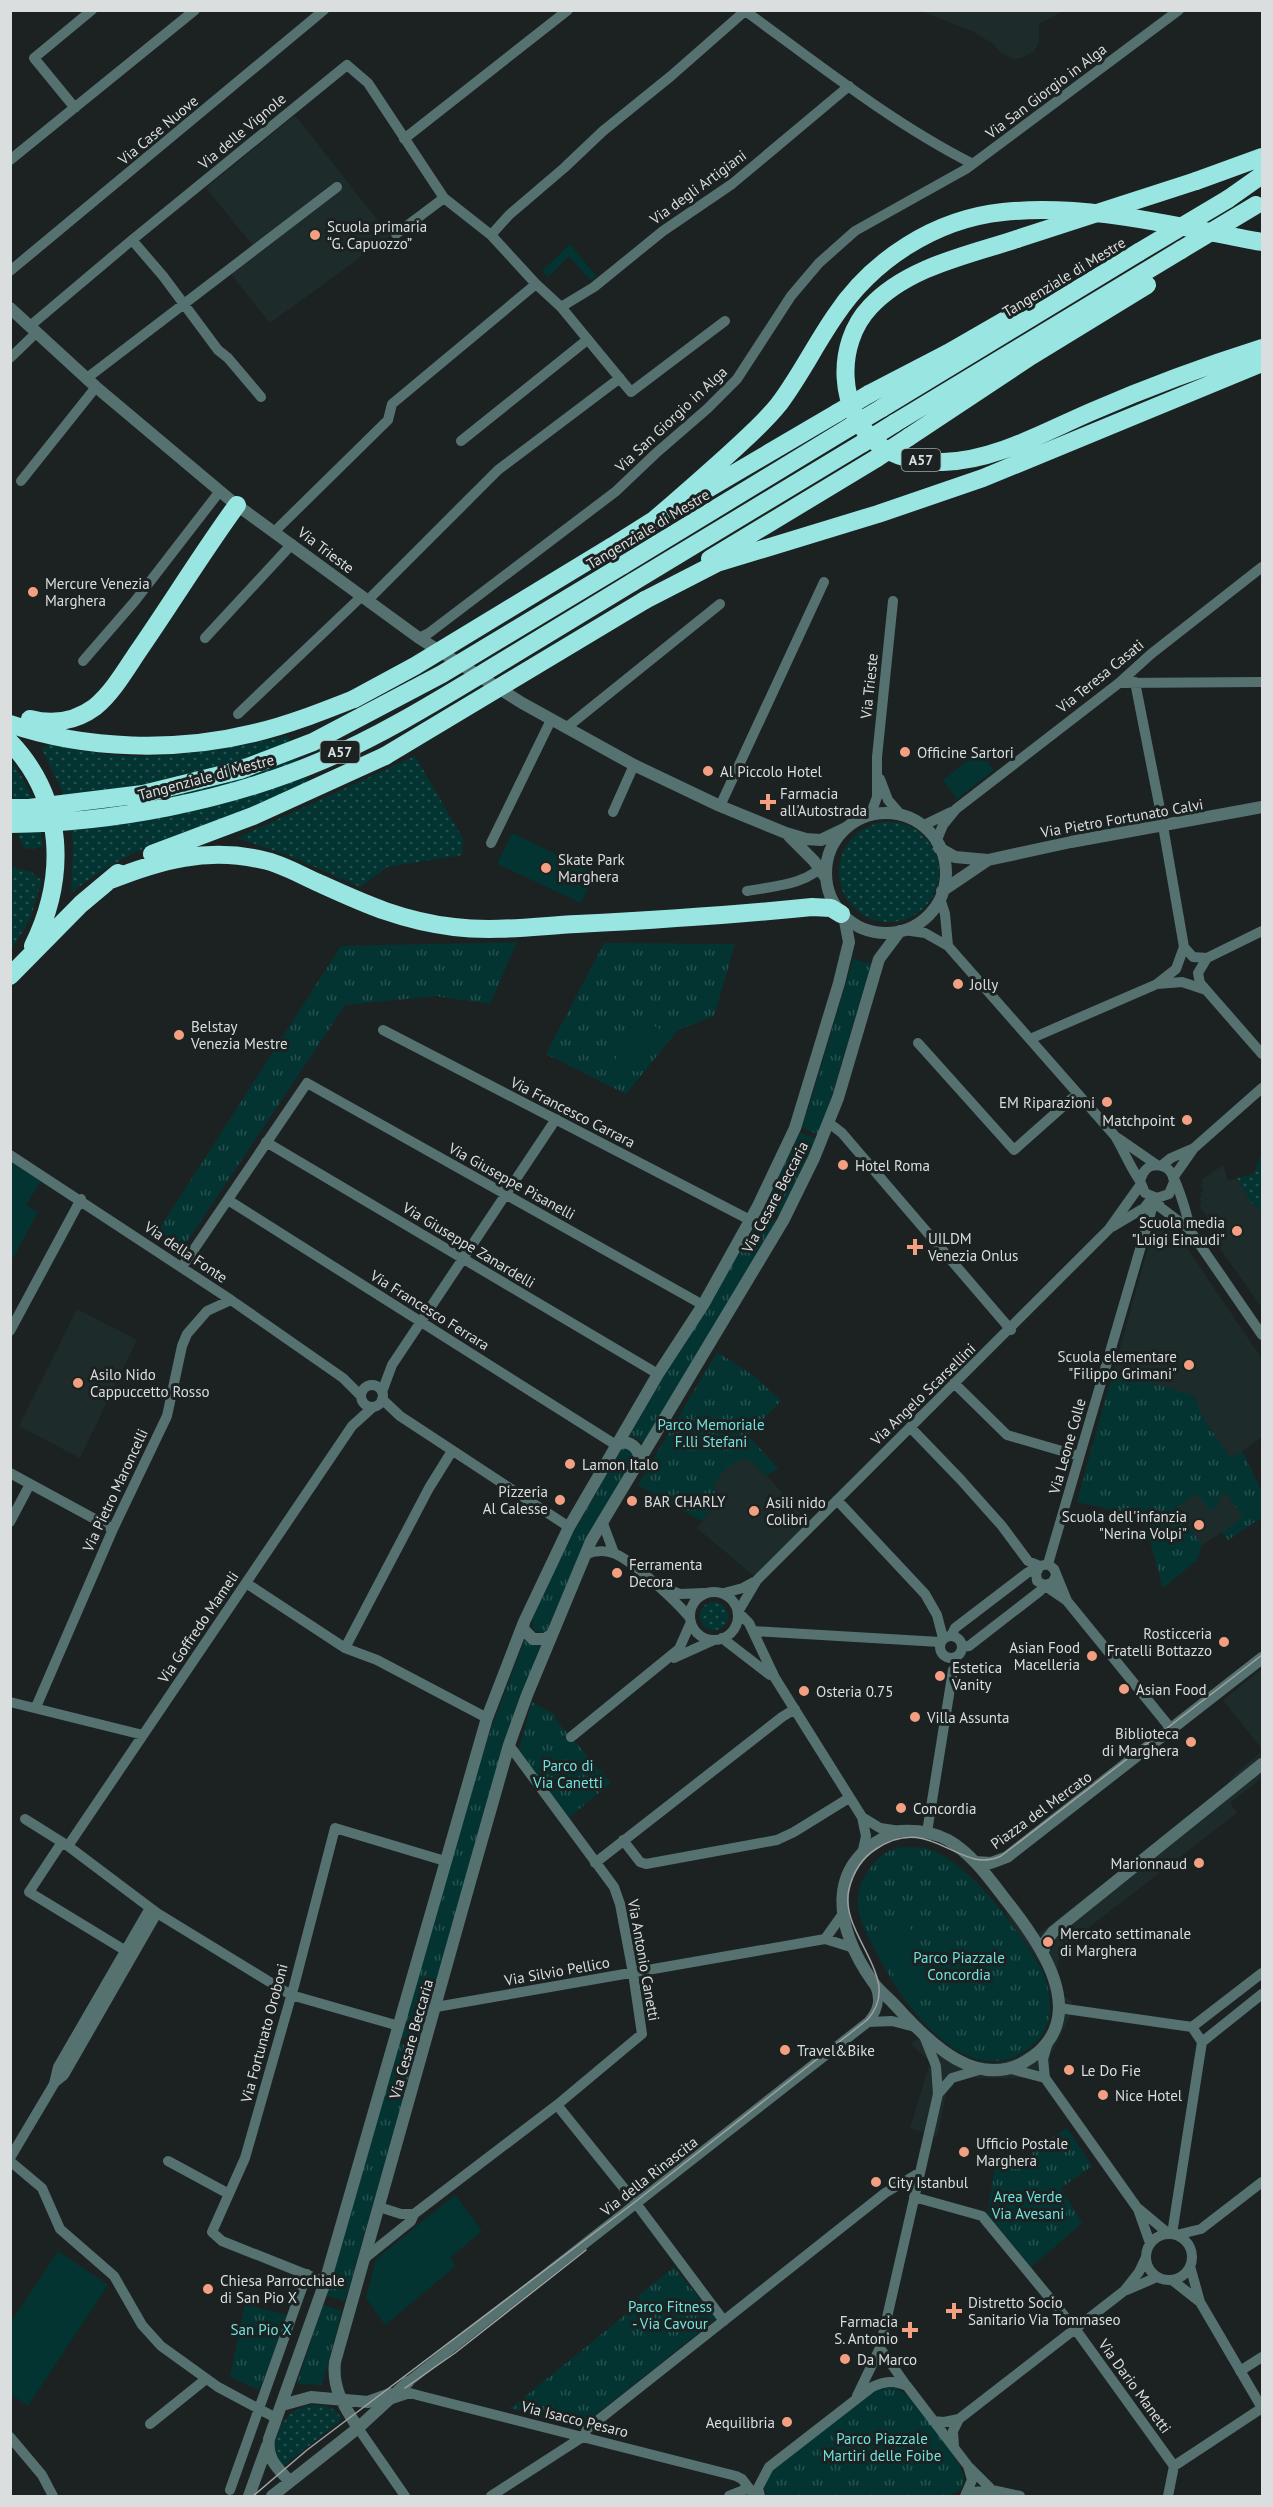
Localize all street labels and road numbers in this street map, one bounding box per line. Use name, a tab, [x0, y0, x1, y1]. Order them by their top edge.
street label: Via San Giorgio in Alga	[981, 39, 1110, 143]
street label: Via delle Vignole	[194, 89, 290, 174]
street label: Via Case Nuove	[113, 91, 202, 170]
street label: Via degli Artigiani	[645, 146, 750, 229]
street label: Tangenziale di Mestre	[999, 233, 1129, 321]
street label: Via San Giorgio in Alga	[610, 362, 731, 477]
road number: A57	[902, 449, 940, 471]
street label: Tangenziale di Mestre	[583, 485, 713, 573]
street label: Via Trieste	[293, 522, 358, 577]
street label: Via Teresa Casati	[1052, 635, 1147, 718]
street label: Via Trieste	[856, 652, 882, 721]
road number: A57	[320, 741, 360, 763]
street label: Tangenziale di Mestre	[136, 750, 276, 804]
street label: Via Pietro Fortunato Calvi	[1038, 794, 1205, 842]
street label: Via Francesco Carrara	[507, 1072, 638, 1152]
street label: Via Giuseppe Pisanelli	[444, 1138, 579, 1224]
street label: Via Cesare Beccaria	[737, 1138, 812, 1257]
street label: Via Giuseppe Zanardelli	[398, 1197, 539, 1292]
street label: Via della Fonte	[140, 1217, 231, 1287]
street label: Via Francesco Ferrara	[366, 1265, 493, 1354]
street label: Via Angelo Scarsellini	[866, 1339, 980, 1450]
street label: Via Leone Colle	[1044, 1396, 1090, 1497]
street label: Via Pietro Maroncelli	[78, 1425, 152, 1556]
street label: Via Goffredo Mameli	[153, 1567, 242, 1687]
street label: Piazza del Mercato	[987, 1767, 1095, 1853]
street label: Via Antonio Canetti	[624, 1897, 664, 2022]
street label: Via Silvio Pellico	[502, 1952, 611, 1990]
street label: Via Fortunato Oroboni	[236, 1962, 292, 2105]
street label: Via Cesare Beccaria	[385, 1977, 437, 2102]
street label: Via della Rinascita	[596, 2132, 701, 2220]
street label: Via Dario Manetti	[1094, 2334, 1176, 2437]
street label: Via Isacco Pesaro	[519, 2396, 630, 2441]

